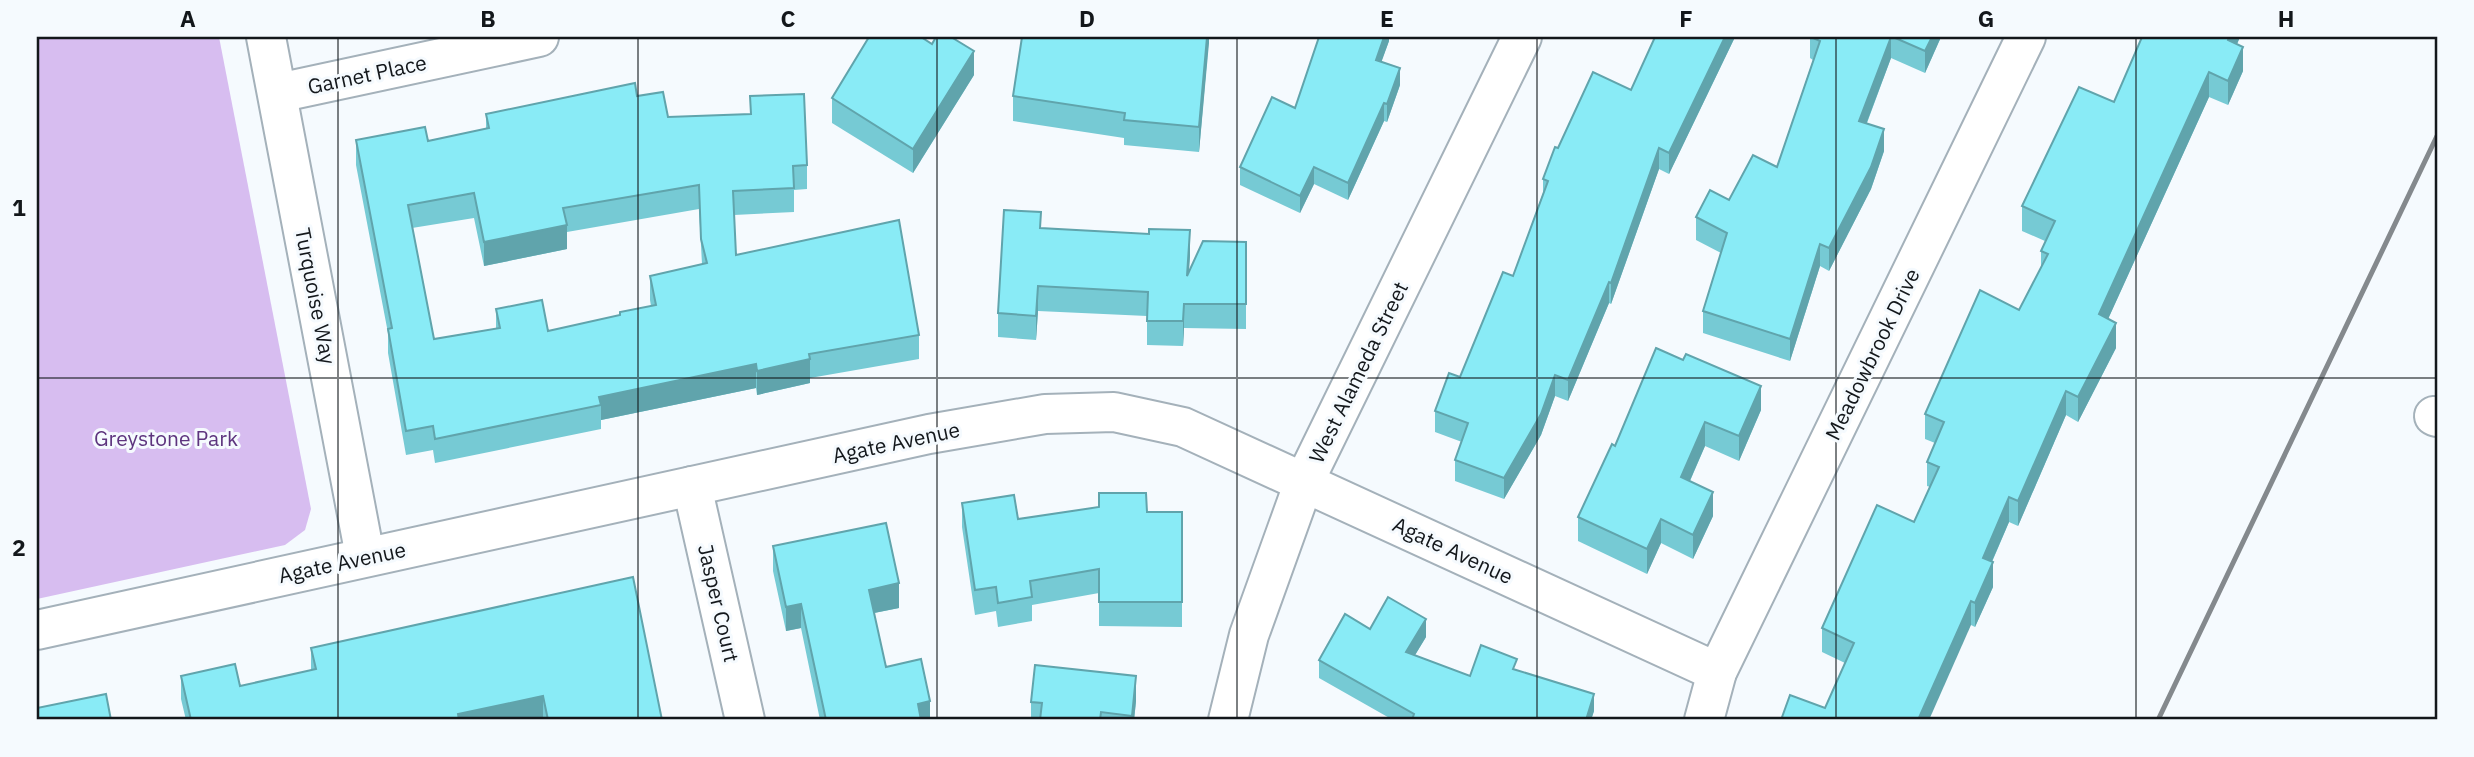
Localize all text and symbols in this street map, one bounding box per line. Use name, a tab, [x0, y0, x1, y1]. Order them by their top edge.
text: A	[180, 3, 196, 33]
text: B	[480, 3, 496, 33]
text: C	[781, 3, 796, 33]
text: D	[1079, 3, 1095, 33]
text: E	[1380, 3, 1394, 33]
text: F	[1679, 3, 1693, 33]
text: G	[1978, 3, 1994, 33]
text: H	[2278, 3, 2294, 33]
street label: Garnet Place	[305, 48, 429, 100]
text: 1	[12, 192, 26, 222]
street label: Turquoise Way	[289, 225, 343, 367]
street label: Meadowbrook Drive	[1818, 263, 1926, 445]
street label: West Alameda Street	[1302, 277, 1414, 467]
street label: Agate Avenue	[830, 415, 962, 469]
park label: Greystone Park	[94, 424, 238, 452]
street label: Agate Avenue	[1388, 510, 1518, 590]
text: 2	[12, 532, 26, 562]
street label: Agate Avenue	[276, 535, 408, 589]
street label: Jasper Court	[692, 541, 746, 665]

